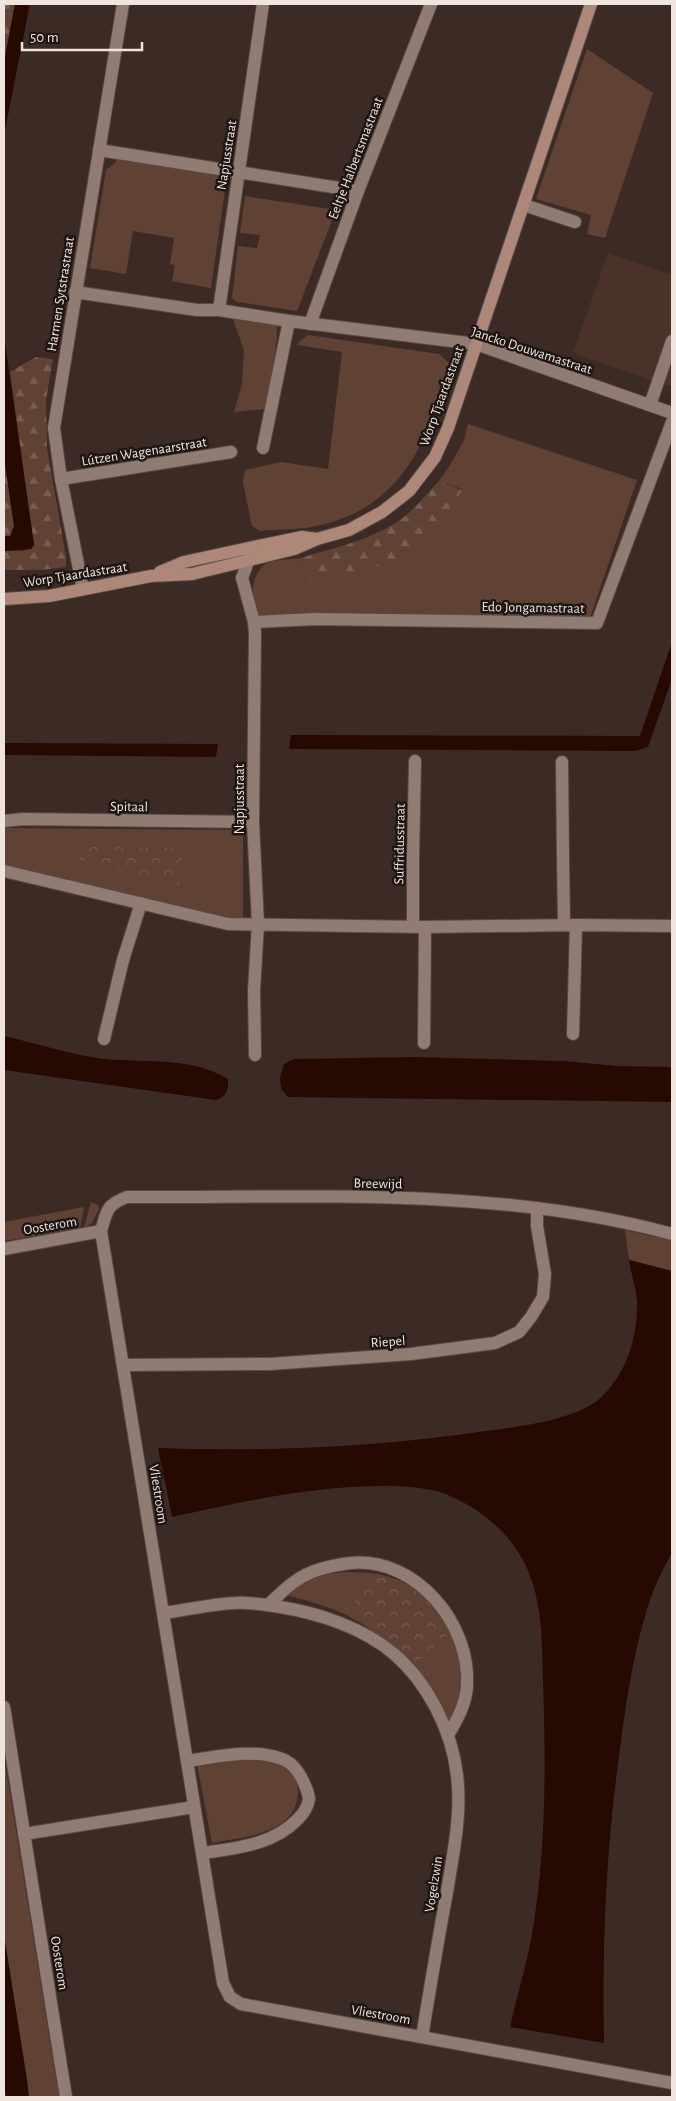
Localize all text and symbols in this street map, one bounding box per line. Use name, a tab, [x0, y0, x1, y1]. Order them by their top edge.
scale bar	[22, 20, 142, 52]
text: 50 m	[30, 30, 59, 45]
street label: Eeltje Halbertsmastraat	[326, 95, 386, 221]
street label: Napjusstraat	[215, 119, 239, 191]
street label: Harmen Sytstrastraat	[45, 235, 77, 353]
street label: Jancko Douwamastraat	[470, 325, 594, 377]
street label: Worp Tjaardastraat	[417, 344, 467, 448]
street label: Lútzen Wagenaarstraat	[81, 435, 208, 469]
street label: Worp Tjaardastraat	[22, 560, 129, 590]
street label: Edo Jongamastraat	[481, 600, 585, 616]
street label: Napjusstraat	[233, 763, 247, 834]
street label: Spitaal	[110, 800, 148, 814]
street label: Suffridusstraat	[392, 803, 408, 885]
street label: Breewijd	[354, 1177, 402, 1191]
street label: Oosterom	[22, 1214, 78, 1238]
street label: Riepel	[370, 1334, 406, 1350]
street label: Vliestroom	[146, 1463, 170, 1525]
street label: Vogelzwin	[423, 1855, 445, 1913]
street label: Oosterom	[48, 1935, 70, 1991]
street label: Vliestroom	[350, 2003, 412, 2027]

